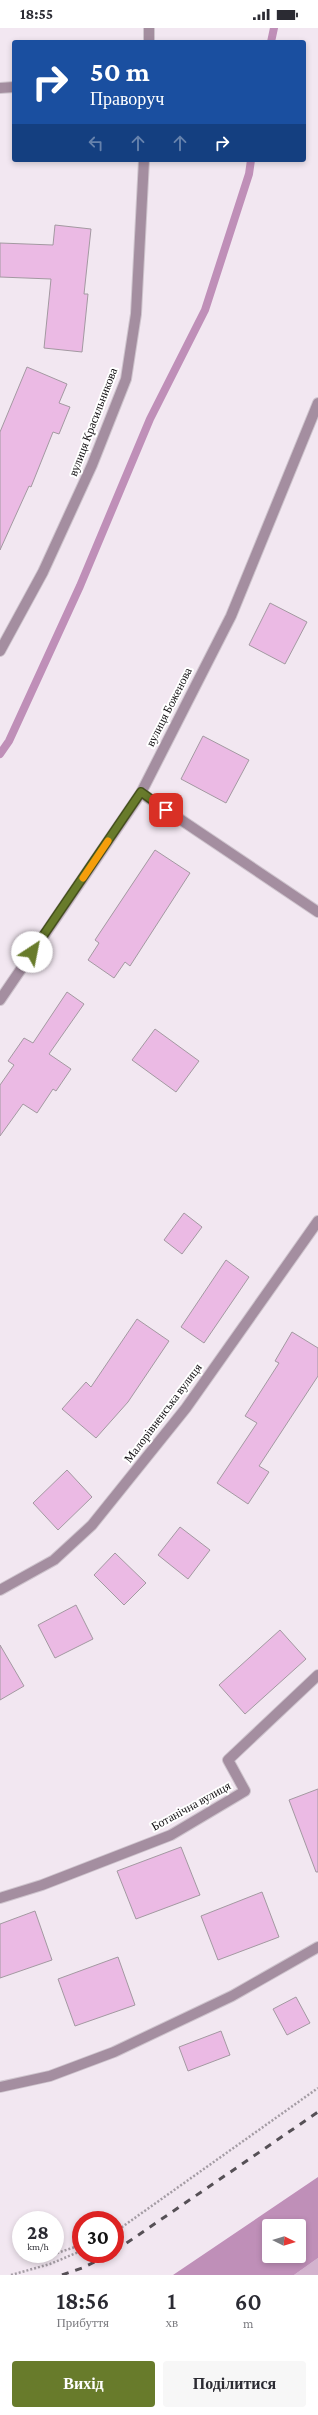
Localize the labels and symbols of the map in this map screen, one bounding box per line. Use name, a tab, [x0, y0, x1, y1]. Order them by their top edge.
street label: вулиця Красильникова	[66, 365, 120, 478]
street label: вулиця Боженова	[143, 665, 195, 749]
pin	[149, 793, 183, 827]
position arrow	[11, 931, 53, 973]
street label: Малорівненська вулиця	[121, 1360, 205, 1465]
street label: Ботанічна вулиця	[149, 1778, 233, 1834]
speed limit sign: 30	[72, 2211, 124, 2263]
north arrow	[262, 2219, 306, 2263]

